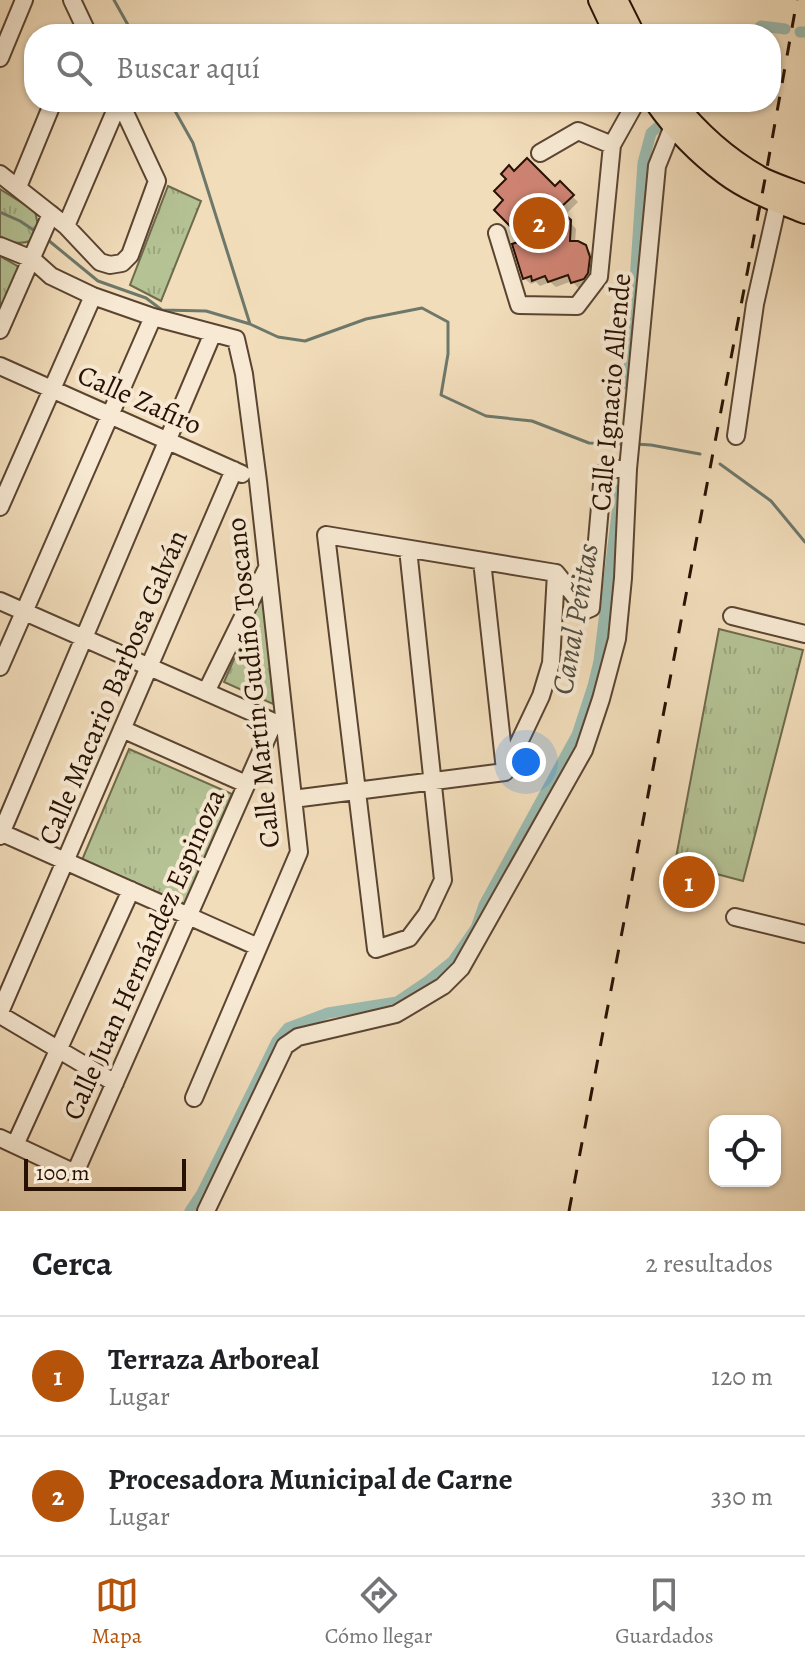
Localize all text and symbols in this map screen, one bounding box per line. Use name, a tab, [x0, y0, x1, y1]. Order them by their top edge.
search box	[24, 24, 781, 112]
icon: search	[52, 46, 96, 90]
text: Buscar aquí	[116, 48, 260, 88]
pin: 2	[513, 193, 565, 253]
street label: Calle Ignacio Allende	[582, 272, 640, 513]
street label: Calle Zafiro	[72, 356, 208, 444]
street label: Calle Martín Gudiño Toscano	[217, 516, 289, 850]
street label: Calle Macario Barbosa Galván	[29, 524, 197, 851]
water label: Canal Peñitas	[542, 540, 608, 698]
your location	[506, 742, 546, 782]
street label: Calle Juan Hernández Espinoza	[54, 783, 234, 1126]
pin: 1	[663, 852, 715, 912]
map controls	[709, 1115, 781, 1187]
button: locate	[709, 1115, 781, 1187]
scale bar	[24, 1155, 186, 1191]
text: 100 m	[36, 1158, 90, 1188]
text: Cerca	[32, 1240, 113, 1287]
text: 2 resultados	[645, 1246, 773, 1281]
text: Terraza Arboreal	[108, 1339, 319, 1379]
text: 1	[53, 1359, 63, 1394]
text: 120 m	[711, 1359, 773, 1394]
text: Lugar	[108, 1379, 170, 1414]
text: Procesadora Municipal de Carne	[108, 1459, 513, 1499]
text: 2	[52, 1479, 64, 1514]
text: 330 m	[711, 1479, 773, 1514]
text: Lugar	[108, 1499, 170, 1534]
tab: Mapa	[91, 1573, 142, 1651]
tab: Cómo llegar	[325, 1573, 432, 1651]
tab: Guardados	[615, 1573, 714, 1651]

